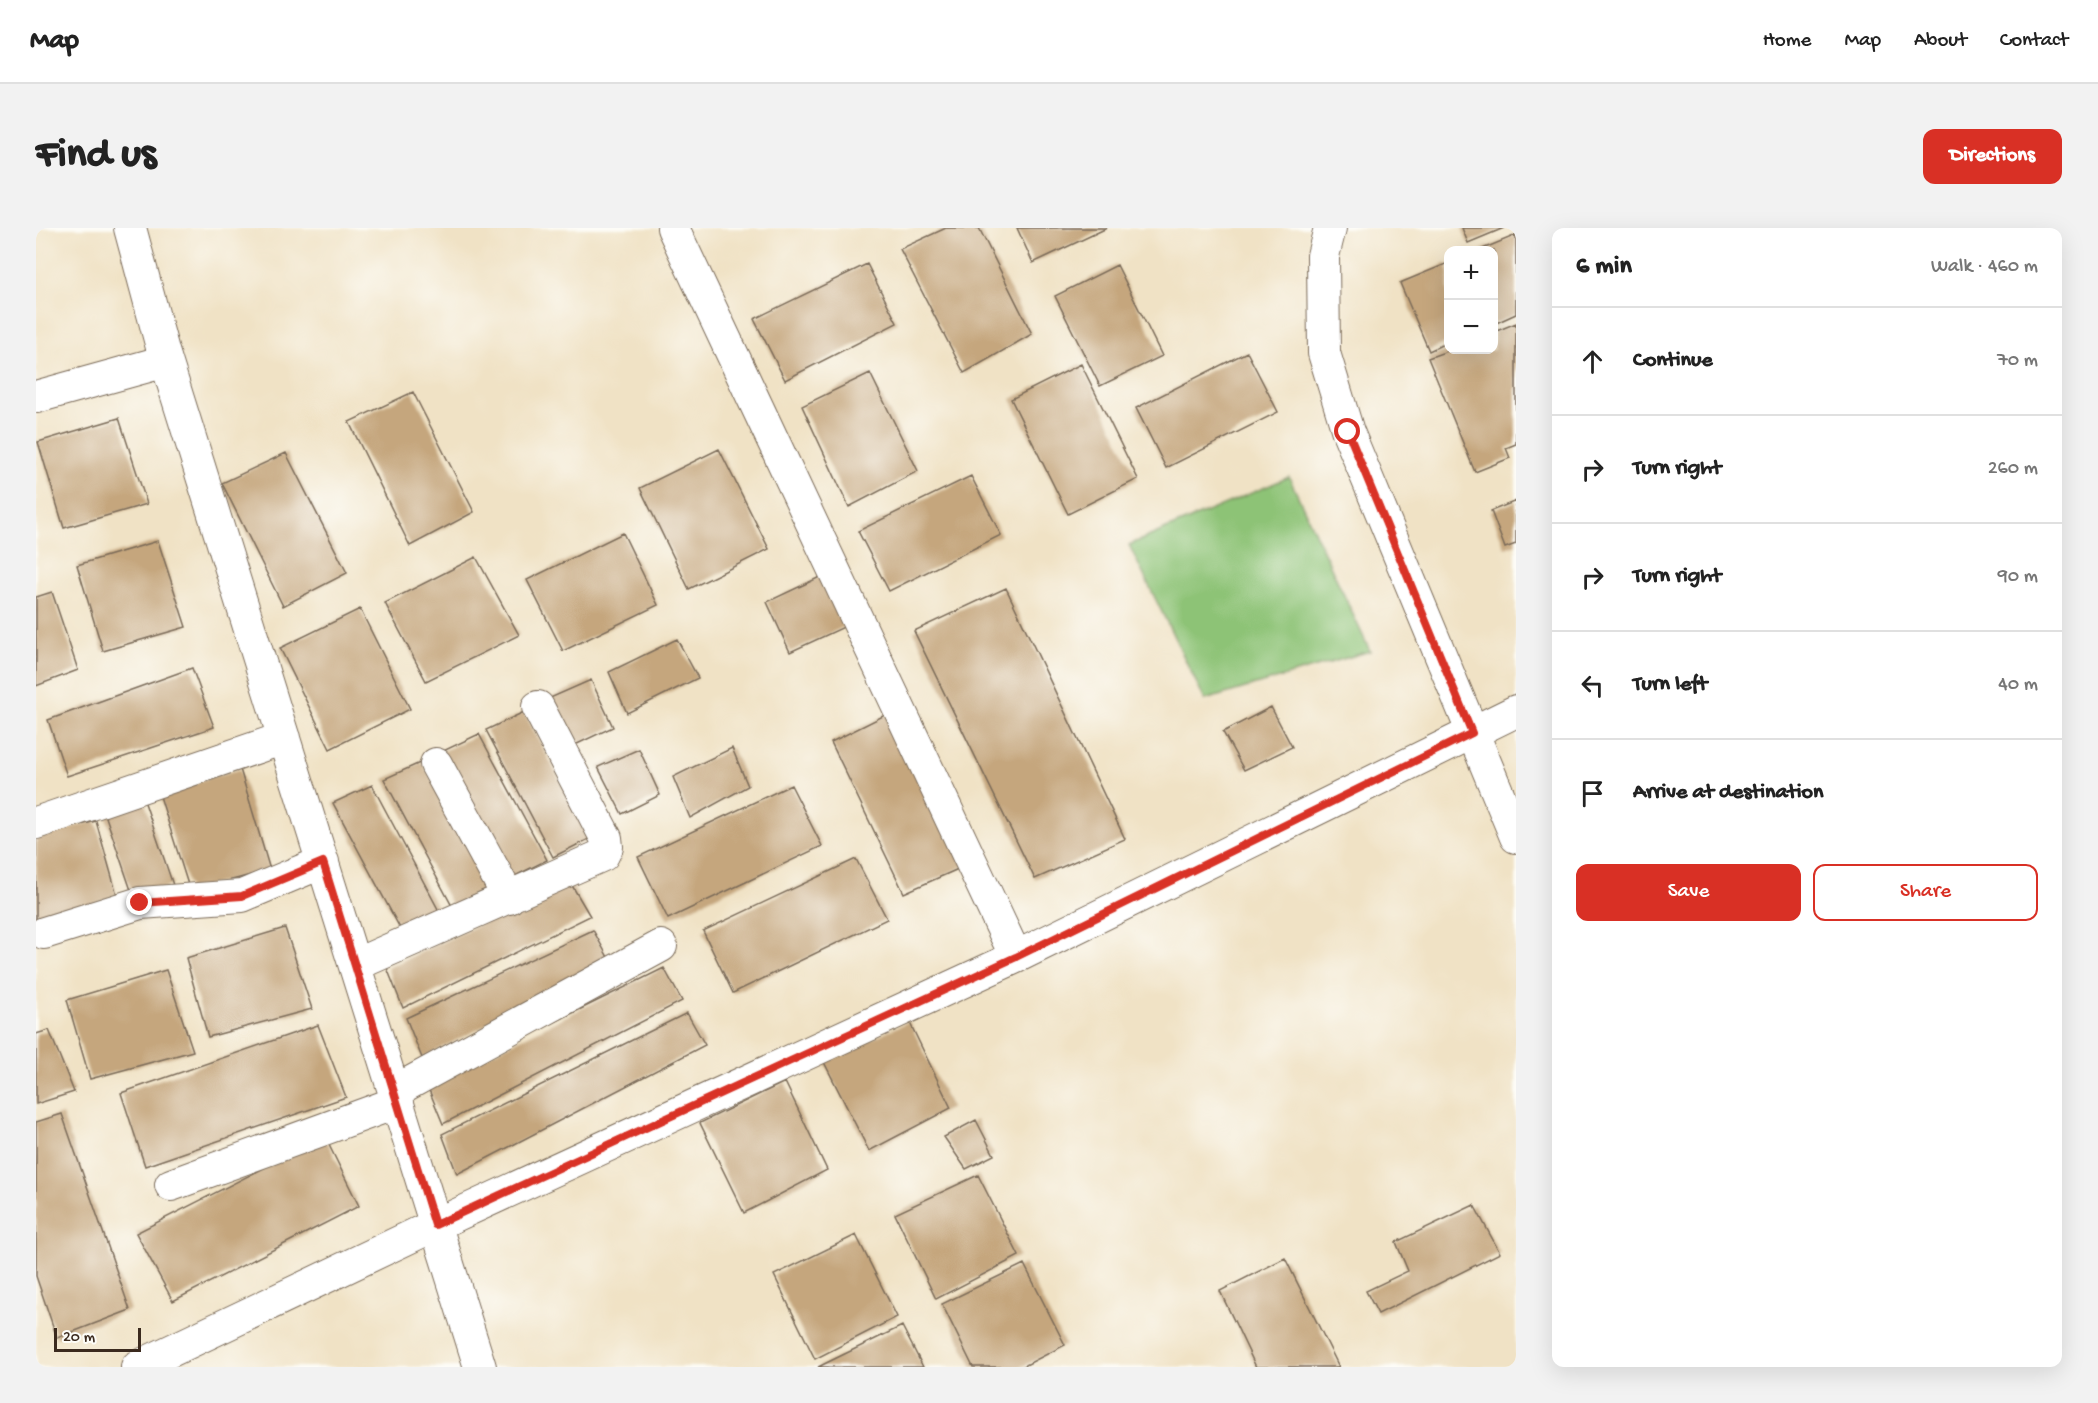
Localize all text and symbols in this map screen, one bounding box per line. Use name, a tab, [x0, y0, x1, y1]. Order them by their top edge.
text: Map	[30, 25, 79, 58]
text: Home	[1763, 29, 1811, 54]
text: Map	[1844, 29, 1881, 54]
text: About	[1914, 29, 1967, 54]
text: Contact	[2000, 29, 2068, 54]
button: Directions	[1923, 129, 2062, 184]
text: Find us	[36, 132, 156, 181]
map controls	[1444, 246, 1498, 354]
button: +	[1444, 246, 1498, 300]
text: 6 min	[1576, 252, 1632, 283]
text: Walk · 460 m	[1931, 256, 2038, 279]
button: −	[1444, 300, 1498, 354]
icon: ahead	[1576, 345, 1609, 378]
text: Continue	[1633, 348, 1713, 374]
text: 70 m	[1997, 350, 2038, 373]
route start	[1334, 418, 1360, 444]
icon: right	[1576, 453, 1609, 486]
text: Turn right	[1633, 456, 1721, 482]
text: 260 m	[1988, 458, 2038, 481]
icon: right	[1576, 561, 1609, 594]
text: Turn right	[1633, 564, 1721, 590]
text: 90 m	[1998, 566, 2038, 589]
icon: left	[1576, 669, 1609, 702]
text: Turn left	[1633, 672, 1707, 698]
text: 40 m	[1998, 674, 2038, 697]
icon: arrive	[1576, 777, 1609, 810]
text: Arrive at destination	[1633, 780, 1823, 806]
button: Save	[1576, 864, 1801, 921]
button: Share	[1813, 864, 2038, 921]
route end	[126, 889, 152, 915]
scale bar	[54, 1325, 141, 1352]
text: 20 m	[63, 1329, 95, 1348]

